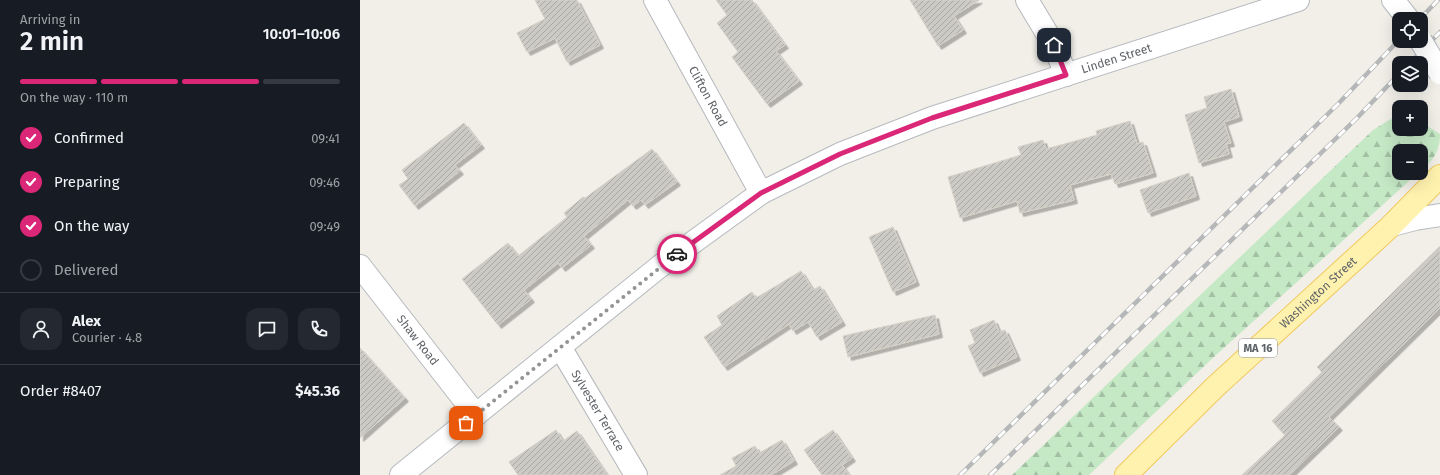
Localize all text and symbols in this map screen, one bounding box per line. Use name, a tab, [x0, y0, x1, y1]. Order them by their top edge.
text: Arriving in	[20, 12, 80, 27]
map controls	[1392, 12, 1428, 180]
button: locate	[1392, 12, 1428, 48]
text: 10:01–10:06	[263, 25, 340, 43]
text: 2 min	[20, 26, 84, 57]
pin	[1037, 28, 1071, 62]
icon: home	[1043, 34, 1065, 56]
street label: Linden Street	[1079, 41, 1154, 76]
button: layers	[1392, 56, 1428, 92]
street label: Clifton Road	[686, 64, 730, 129]
text: On the way · 110 m	[20, 90, 128, 105]
button: +	[1392, 100, 1428, 136]
icon: check	[20, 127, 42, 149]
text: Confirmed	[54, 129, 124, 147]
text: 09:41	[311, 131, 340, 146]
button: −	[1392, 144, 1428, 180]
icon: check	[20, 171, 42, 193]
text: Preparing	[54, 173, 119, 191]
text: 09:46	[309, 175, 340, 190]
icon: check	[20, 215, 42, 237]
text: On the way	[54, 217, 129, 235]
text: 09:49	[310, 219, 340, 234]
courier	[657, 234, 697, 274]
icon: car	[666, 243, 688, 265]
street label: Washington Street	[1277, 253, 1360, 331]
text: Delivered	[54, 261, 118, 279]
button: person	[20, 308, 62, 350]
button: chat	[246, 308, 288, 350]
button: phone	[298, 308, 340, 350]
text: Alex	[72, 312, 101, 330]
street label: Shaw Road	[394, 312, 442, 368]
text: Courier · 4.8	[72, 330, 142, 345]
road number: MA 16	[1239, 339, 1277, 357]
street label: Sylvester Terrace	[568, 368, 627, 454]
text: Order #8407	[20, 382, 101, 400]
text: $45.36	[295, 382, 340, 400]
pin	[449, 406, 483, 440]
icon: bag	[455, 412, 477, 434]

